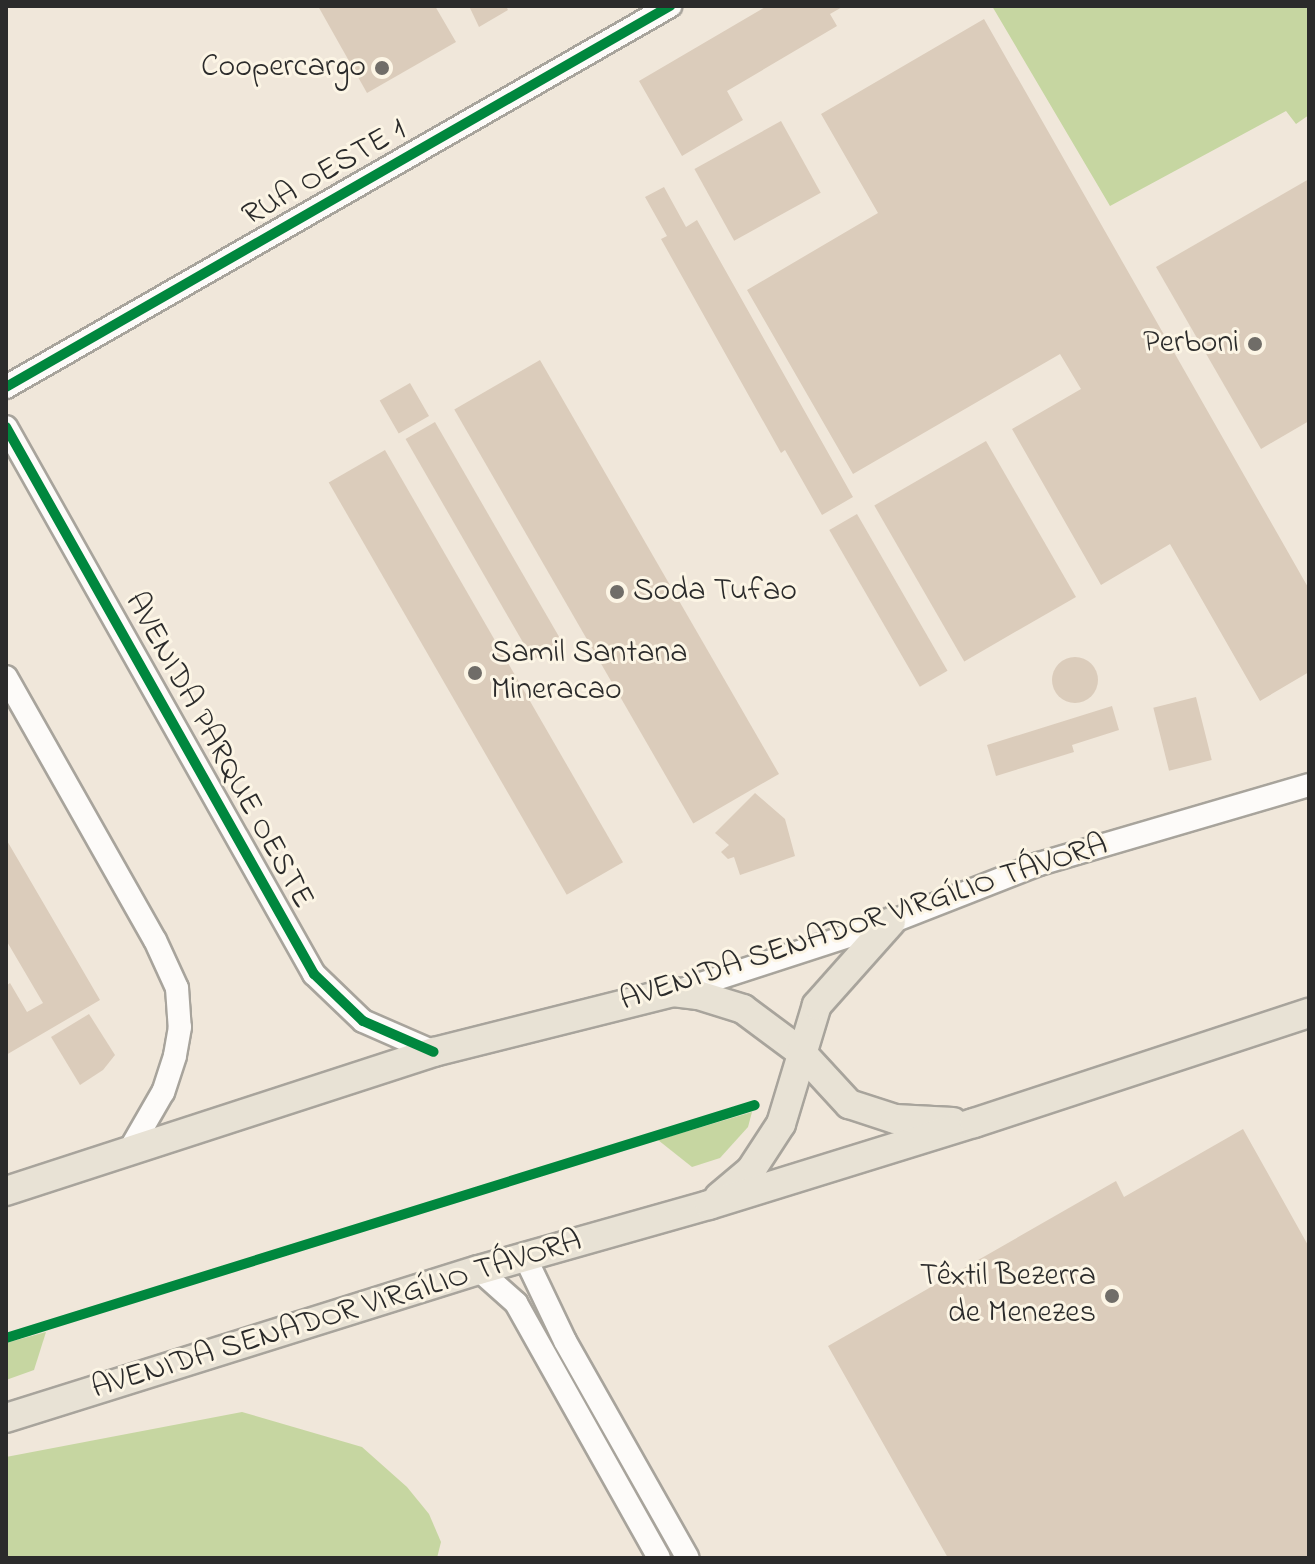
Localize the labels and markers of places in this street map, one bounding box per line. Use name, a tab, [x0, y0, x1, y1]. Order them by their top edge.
place label: Coopercargo	[201, 49, 366, 87]
marker: Coopercargo	[373, 59, 391, 77]
place label: Perboni	[1143, 325, 1239, 363]
marker: Perboni	[1246, 335, 1264, 353]
place label: Soda Tufao	[633, 573, 797, 611]
marker: Soda Tufao	[608, 583, 626, 601]
place label: Samil Santana Mineracao	[491, 636, 687, 711]
marker: Samil Santana Mineracao	[466, 664, 484, 682]
place label: Têxtil Bezerra de Menezes	[920, 1259, 1096, 1334]
marker: Têxtil Bezerra de Menezes	[1103, 1287, 1121, 1305]

